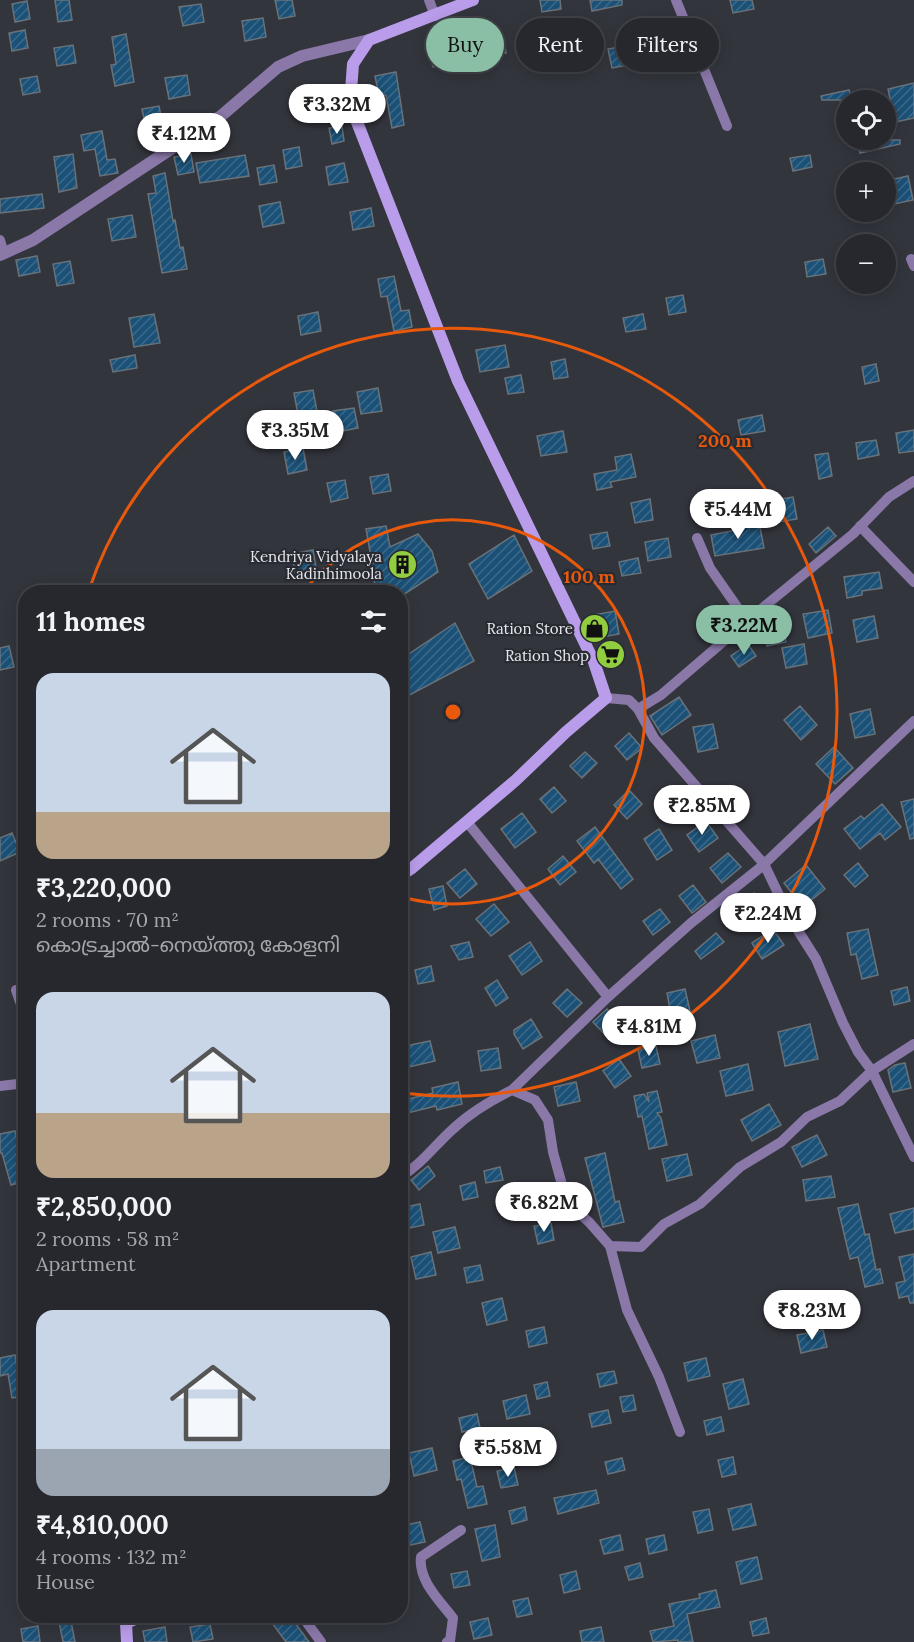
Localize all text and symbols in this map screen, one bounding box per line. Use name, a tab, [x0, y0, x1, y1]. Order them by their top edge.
chip: Buy	[426, 18, 504, 72]
chip: Rent	[516, 18, 604, 72]
chip: Filters	[616, 18, 719, 72]
pin: ₹3.32M	[288, 84, 386, 135]
map controls	[836, 90, 896, 294]
button: locate	[836, 90, 896, 150]
text: ₹3.32M	[303, 91, 371, 116]
pin: ₹4.12M	[135, 113, 233, 164]
text: ₹4.12M	[151, 120, 217, 145]
button: +	[836, 162, 896, 222]
button: −	[836, 234, 896, 294]
pin: ₹3.35M	[246, 410, 344, 461]
text: ₹3.35M	[261, 417, 329, 442]
text: 200 m	[698, 429, 752, 452]
pin: ₹5.44M	[689, 489, 787, 540]
text: ₹5.44M	[704, 496, 772, 521]
place label: Kendriya Vidyalaya Kadinhimoola	[250, 547, 382, 583]
building icon: Kendriya Vidyalaya Kadinhimoola	[387, 549, 419, 581]
text: 100 m	[563, 565, 615, 588]
text: 11 homes	[36, 605, 145, 638]
icon: filters	[357, 605, 390, 638]
pin: ₹3.22M	[695, 605, 793, 656]
shop icon: Ration Store	[578, 612, 610, 644]
text: ₹3.22M	[710, 612, 778, 637]
place label: Ration Store	[487, 619, 573, 638]
supermarket icon: Ration Shop	[594, 639, 626, 671]
place label: Ration Shop	[505, 646, 589, 665]
centre of rings	[443, 702, 463, 722]
icon: home	[159, 712, 267, 820]
pin: ₹2.85M	[653, 785, 751, 836]
text: ₹2.85M	[668, 792, 736, 817]
text: ₹3,220,000	[36, 871, 171, 904]
pin: ₹2.24M	[719, 893, 817, 944]
text: ₹2.24M	[734, 900, 802, 925]
text: 2 rooms · 70 m²	[36, 907, 179, 932]
text: കൊട്രച്ചാൽ-നെയ്ത്തു കോളനി	[36, 932, 340, 957]
pin: ₹4.81M	[600, 1006, 698, 1057]
text: ₹4.81M	[616, 1013, 682, 1038]
icon: home	[159, 1031, 267, 1139]
pin: ₹6.82M	[495, 1182, 593, 1233]
text: ₹6.82M	[509, 1189, 579, 1214]
text: ₹2,850,000	[36, 1190, 172, 1223]
text: 2 rooms · 58 m²	[36, 1226, 180, 1251]
text: Apartment	[36, 1251, 136, 1276]
pin: ₹8.23M	[763, 1290, 861, 1341]
text: ₹8.23M	[778, 1297, 846, 1322]
icon: home	[159, 1349, 267, 1457]
pin: ₹5.58M	[459, 1427, 557, 1478]
text: ₹5.58M	[474, 1434, 542, 1459]
text: ₹4,810,000	[36, 1508, 169, 1541]
text: 4 rooms · 132 m²	[36, 1544, 187, 1569]
text: House	[36, 1569, 95, 1594]

